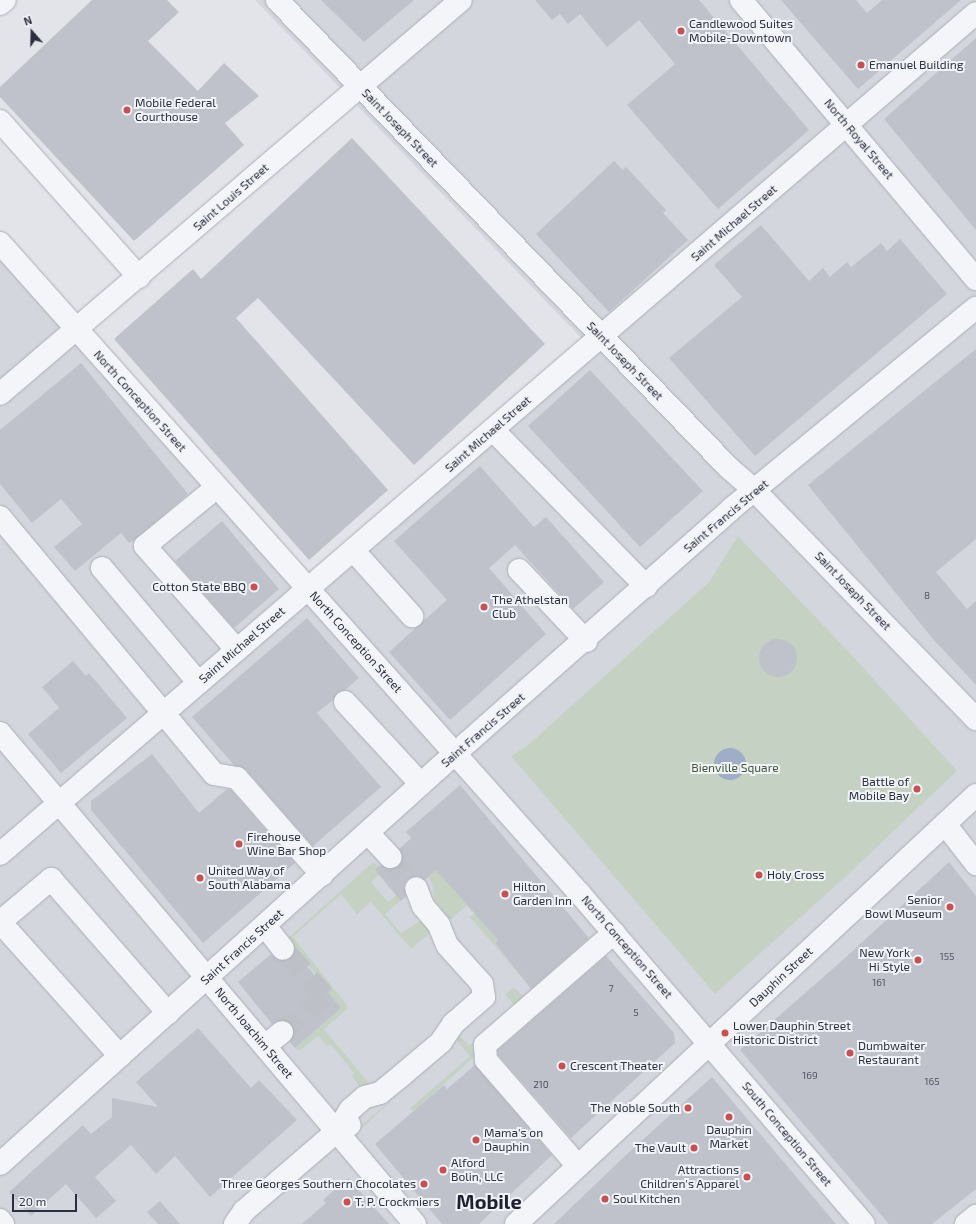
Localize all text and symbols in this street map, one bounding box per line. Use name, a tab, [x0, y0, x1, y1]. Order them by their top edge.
north arrow	[12, 12, 52, 52]
text: N	[22, 13, 34, 28]
place label: Candlewood Suites Mobile-Downtown	[689, 17, 793, 45]
marker: Candlewood Suites Mobile-Downtown	[676, 26, 686, 36]
place label: Emanuel Building	[869, 58, 964, 72]
marker: Emanuel Building	[856, 60, 866, 70]
street label: Saint Joseph Street	[359, 86, 441, 170]
place label: Mobile Federal Courthouse	[135, 96, 216, 124]
street label: North Royal Street	[821, 96, 897, 182]
marker: Mobile Federal Courthouse	[122, 105, 132, 115]
street label: Saint Louis Street	[190, 160, 272, 234]
street label: Saint Michael Street	[688, 182, 780, 264]
street label: Saint Joseph Street	[584, 319, 666, 403]
street label: North Conception Street	[91, 347, 189, 455]
street label: Saint Michael Street	[442, 393, 534, 475]
street label: Saint Francis Street	[681, 476, 771, 556]
street label: Saint Joseph Street	[812, 549, 894, 633]
place label: Cotton State BBQ	[152, 580, 246, 594]
marker: Cotton State BBQ	[249, 582, 259, 592]
street label: North Conception Street	[307, 588, 405, 696]
house number: 8	[924, 590, 930, 602]
place label: The Athelstan Club	[492, 593, 568, 621]
marker: The Athelstan Club	[479, 602, 489, 612]
street label: Saint Michael Street	[196, 604, 288, 686]
street label: Saint Francis Street	[438, 690, 528, 770]
park label: Bienville Square	[691, 761, 779, 775]
place label: Battle of Mobile Bay	[849, 775, 909, 803]
marker: Battle of Mobile Bay	[912, 784, 922, 794]
place label: Firehouse Wine Bar Shop	[247, 830, 326, 858]
marker: Firehouse Wine Bar Shop	[234, 839, 244, 849]
place label: United Way of South Alabama	[208, 864, 291, 892]
place label: Holy Cross	[767, 868, 825, 882]
marker: Holy Cross	[754, 870, 764, 880]
marker: United Way of South Alabama	[195, 873, 205, 883]
place label: Hilton Garden Inn	[513, 880, 572, 908]
marker: Hilton Garden Inn	[500, 889, 510, 899]
street label: North Conception Street	[578, 893, 676, 1001]
place label: Senior Bowl Museum	[864, 893, 942, 921]
marker: Senior Bowl Museum	[945, 902, 955, 912]
street label: Saint Francis Street	[198, 906, 286, 988]
street label: Dauphin Street	[746, 944, 816, 1010]
place label: New York Hi Style	[859, 946, 910, 974]
house number: 155	[940, 951, 954, 963]
marker: New York Hi Style	[913, 955, 923, 965]
house number: 161	[872, 977, 886, 989]
house number: 7	[608, 983, 614, 995]
street label: North Joachim Street	[212, 985, 296, 1081]
house number: 5	[633, 1007, 639, 1019]
place label: Lower Dauphin Street Historic District	[733, 1019, 851, 1047]
marker: Lower Dauphin Street Historic District	[720, 1028, 730, 1038]
place label: Dumbwaiter Restaurant	[858, 1039, 925, 1067]
marker: Dumbwaiter Restaurant	[845, 1048, 855, 1058]
place label: Crescent Theater	[570, 1059, 663, 1073]
marker: Crescent Theater	[557, 1061, 567, 1071]
house number: 169	[802, 1070, 818, 1082]
house number: 165	[924, 1076, 940, 1088]
house number: 210	[533, 1079, 549, 1091]
street label: South Conception Street	[739, 1079, 835, 1189]
place label: The Noble South	[590, 1101, 680, 1115]
marker: The Noble South	[683, 1103, 693, 1113]
marker: Dauphin Market	[724, 1112, 734, 1122]
place label: Dauphin Market	[706, 1123, 752, 1151]
place label: Mama's on Dauphin	[484, 1126, 543, 1154]
marker: Mama's on Dauphin	[471, 1135, 481, 1145]
place label: The Vault	[634, 1141, 686, 1155]
marker: The Vault	[689, 1143, 699, 1153]
place label: Alford Bolin, LLC	[451, 1156, 503, 1184]
place label: Attractions Children's Apparel	[640, 1163, 739, 1191]
marker: Alford Bolin, LLC	[438, 1165, 448, 1175]
marker: Attractions Children's Apparel	[742, 1172, 752, 1182]
place label: Three Georges Southern Chocolates	[221, 1177, 416, 1191]
marker: Three Georges Southern Chocolates	[419, 1179, 429, 1189]
scale bar	[14, 1186, 79, 1212]
district label: Mobile	[456, 1189, 522, 1213]
place label: Soul Kitchen	[613, 1192, 681, 1206]
text: 20 m	[19, 1194, 46, 1208]
marker: Soul Kitchen	[600, 1194, 610, 1204]
place label: T. P. Crockmiers	[355, 1195, 439, 1209]
marker: T. P. Crockmiers	[342, 1197, 352, 1207]

